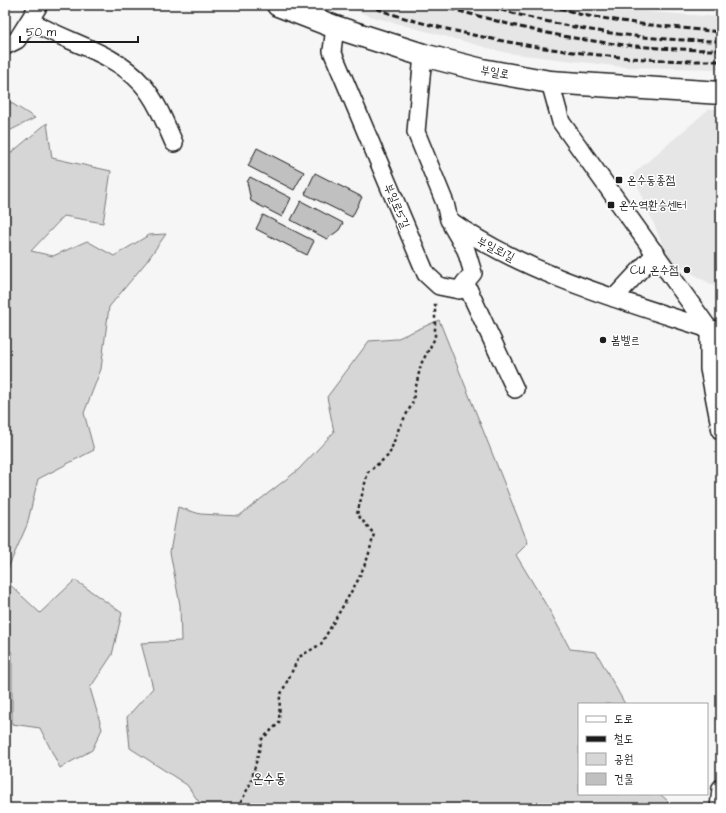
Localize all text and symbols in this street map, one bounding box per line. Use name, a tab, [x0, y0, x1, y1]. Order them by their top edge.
scale bar	[20, 18, 138, 44]
text: 50 m	[26, 24, 57, 41]
street label: 부일로	[479, 62, 511, 83]
place label: 온수동종점	[627, 172, 675, 189]
marker: 온수동종점	[614, 175, 624, 185]
street label: 부일로5길	[380, 181, 414, 232]
place label: 온수역환승센터	[619, 197, 687, 214]
marker: 온수역환승센터	[606, 200, 616, 210]
street label: 부일로1길	[474, 233, 518, 266]
place label: CU 온수점	[630, 262, 679, 279]
marker: CU 온수점	[682, 265, 692, 275]
place label: 봄벨르	[611, 332, 640, 349]
marker: 봄벨르	[598, 335, 608, 345]
legend	[578, 703, 708, 795]
text: 도로	[614, 711, 633, 728]
text: 철도	[614, 731, 633, 748]
text: 공원	[614, 751, 633, 768]
district label: 온수동	[252, 769, 286, 789]
text: 건물	[614, 771, 634, 788]

